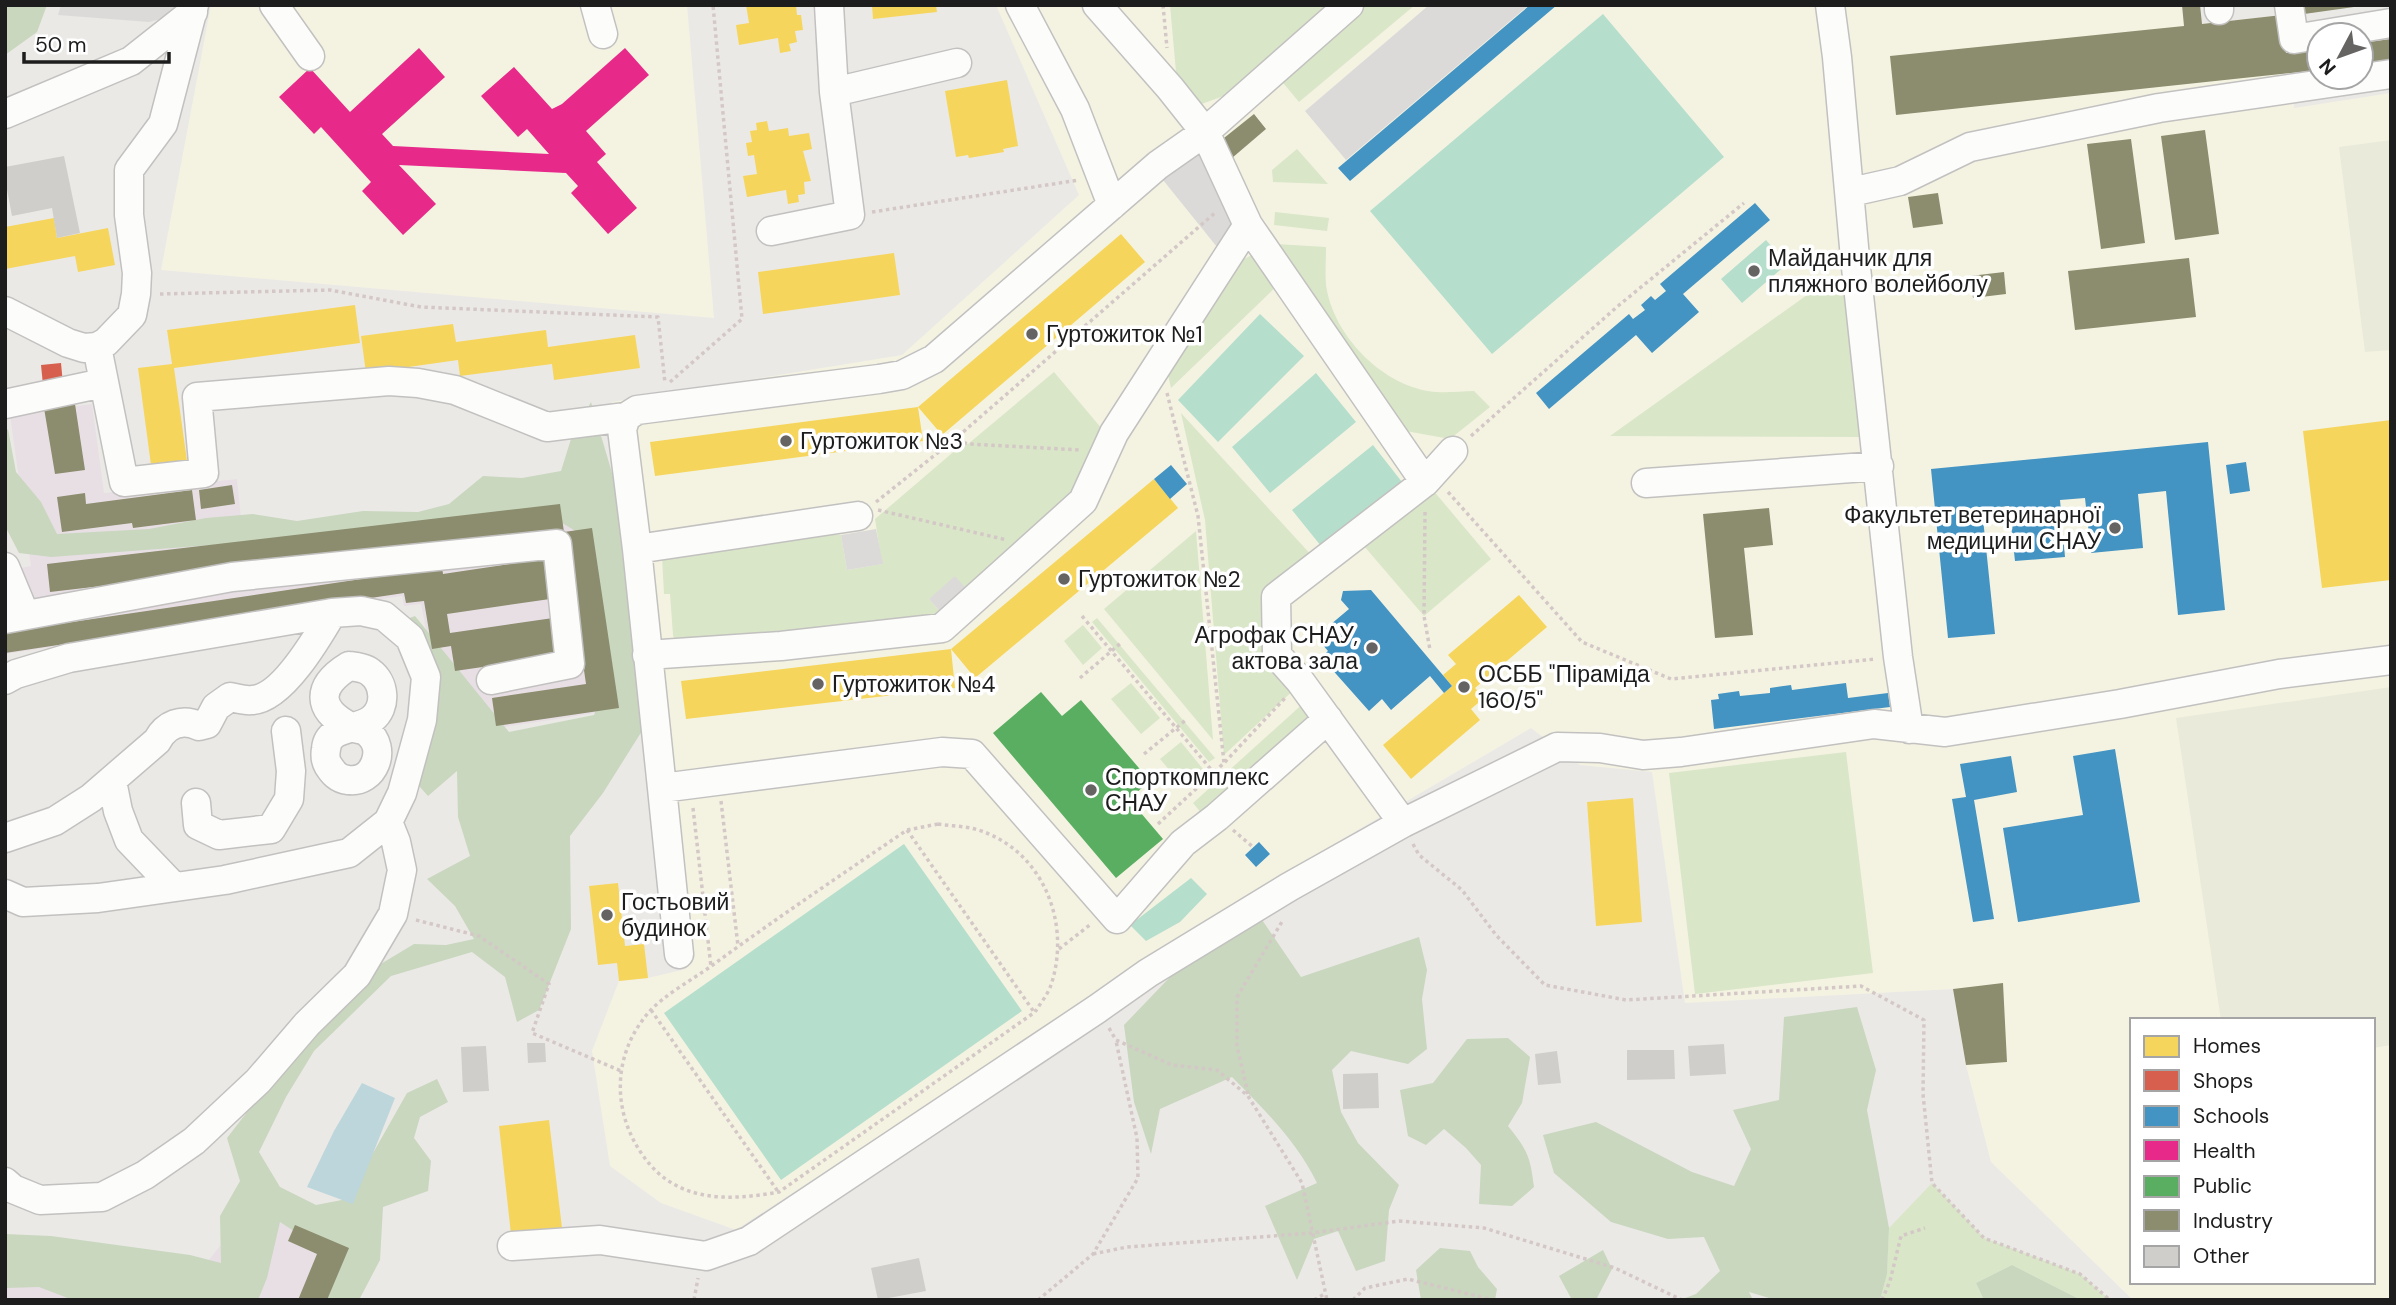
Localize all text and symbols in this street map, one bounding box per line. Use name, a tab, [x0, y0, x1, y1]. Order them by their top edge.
scale bar	[24, 21, 170, 65]
north arrow	[2305, 21, 2375, 91]
text: 50 m	[35, 31, 86, 59]
text: N	[2314, 53, 2342, 80]
place label: Майданчик для пляжного волейболу	[1768, 243, 1988, 299]
marker: Майданчик для пляжного волейболу	[1746, 263, 1762, 279]
place label: Гуртожиток №1	[1046, 319, 1203, 349]
marker: Гуртожиток №1	[1024, 326, 1040, 342]
place label: Гуртожиток №3	[800, 426, 963, 456]
marker: Гуртожиток №3	[778, 433, 794, 449]
place label: Факультет ветеринарної медицини СНАУ	[1844, 500, 2102, 556]
marker: Факультет ветеринарної медицини СНАУ	[2107, 520, 2123, 536]
place label: Гуртожиток №2	[1078, 564, 1241, 594]
marker: Гуртожиток №2	[1056, 571, 1072, 587]
place label: Агрофак СНАУ, актова зала	[1194, 620, 1358, 676]
marker: Агрофак СНАУ, актова зала	[1364, 640, 1380, 656]
place label: ОСББ "Піраміда 160/5"	[1478, 659, 1650, 715]
place label: Гуртожиток №4	[832, 669, 995, 699]
marker: Гуртожиток №4	[810, 676, 826, 692]
marker: ОСББ "Піраміда 160/5"	[1456, 679, 1472, 695]
place label: Спорткомплекс СНАУ	[1105, 762, 1269, 818]
marker: Спорткомплекс СНАУ	[1083, 782, 1099, 798]
place label: Гостьовий будинок	[621, 887, 729, 943]
marker: Гостьовий будинок	[599, 907, 615, 923]
legend	[2130, 1018, 2375, 1284]
text: Homes	[2193, 1032, 2261, 1060]
text: Shops	[2193, 1067, 2253, 1095]
text: Schools	[2193, 1102, 2269, 1130]
text: Health	[2193, 1137, 2256, 1165]
text: Public	[2193, 1172, 2252, 1200]
text: Industry	[2193, 1207, 2273, 1235]
text: Other	[2193, 1242, 2249, 1270]

